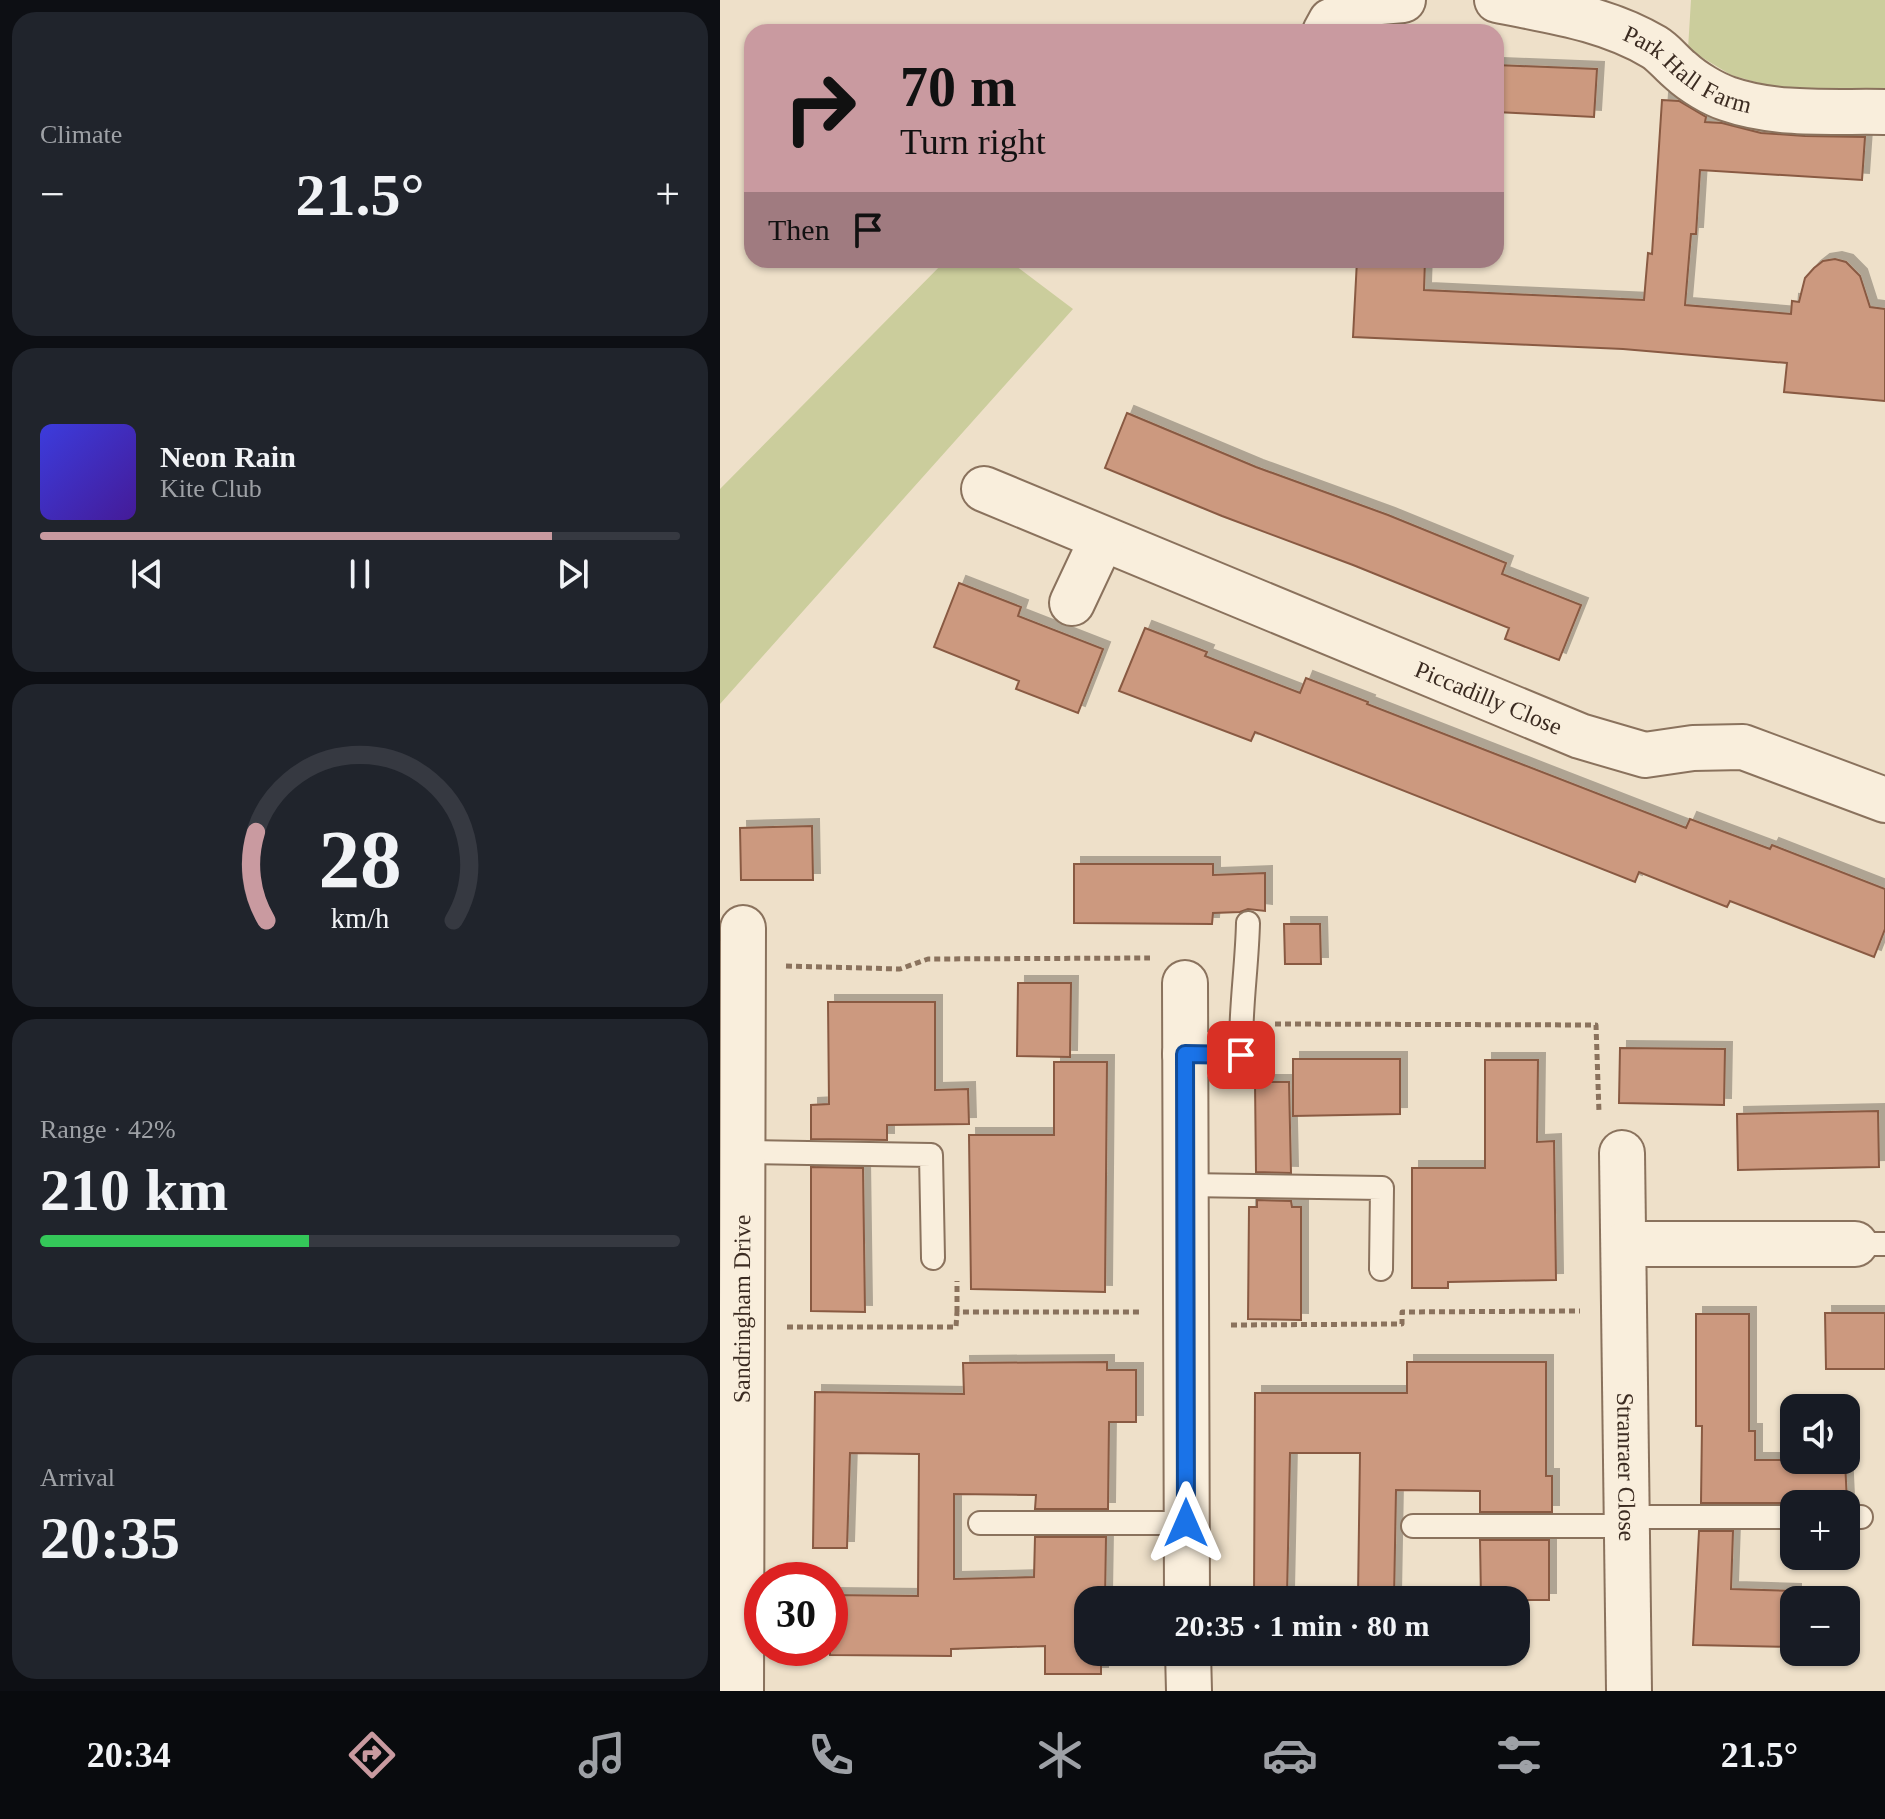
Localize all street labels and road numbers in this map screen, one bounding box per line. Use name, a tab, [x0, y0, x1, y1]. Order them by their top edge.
street label: Park Hall Farm	[1619, 20, 1755, 118]
street label: Piccadilly Close	[1411, 656, 1566, 740]
street label: Sandringham Drive	[729, 1215, 755, 1403]
street label: Stranraer Close	[1612, 1392, 1640, 1541]

